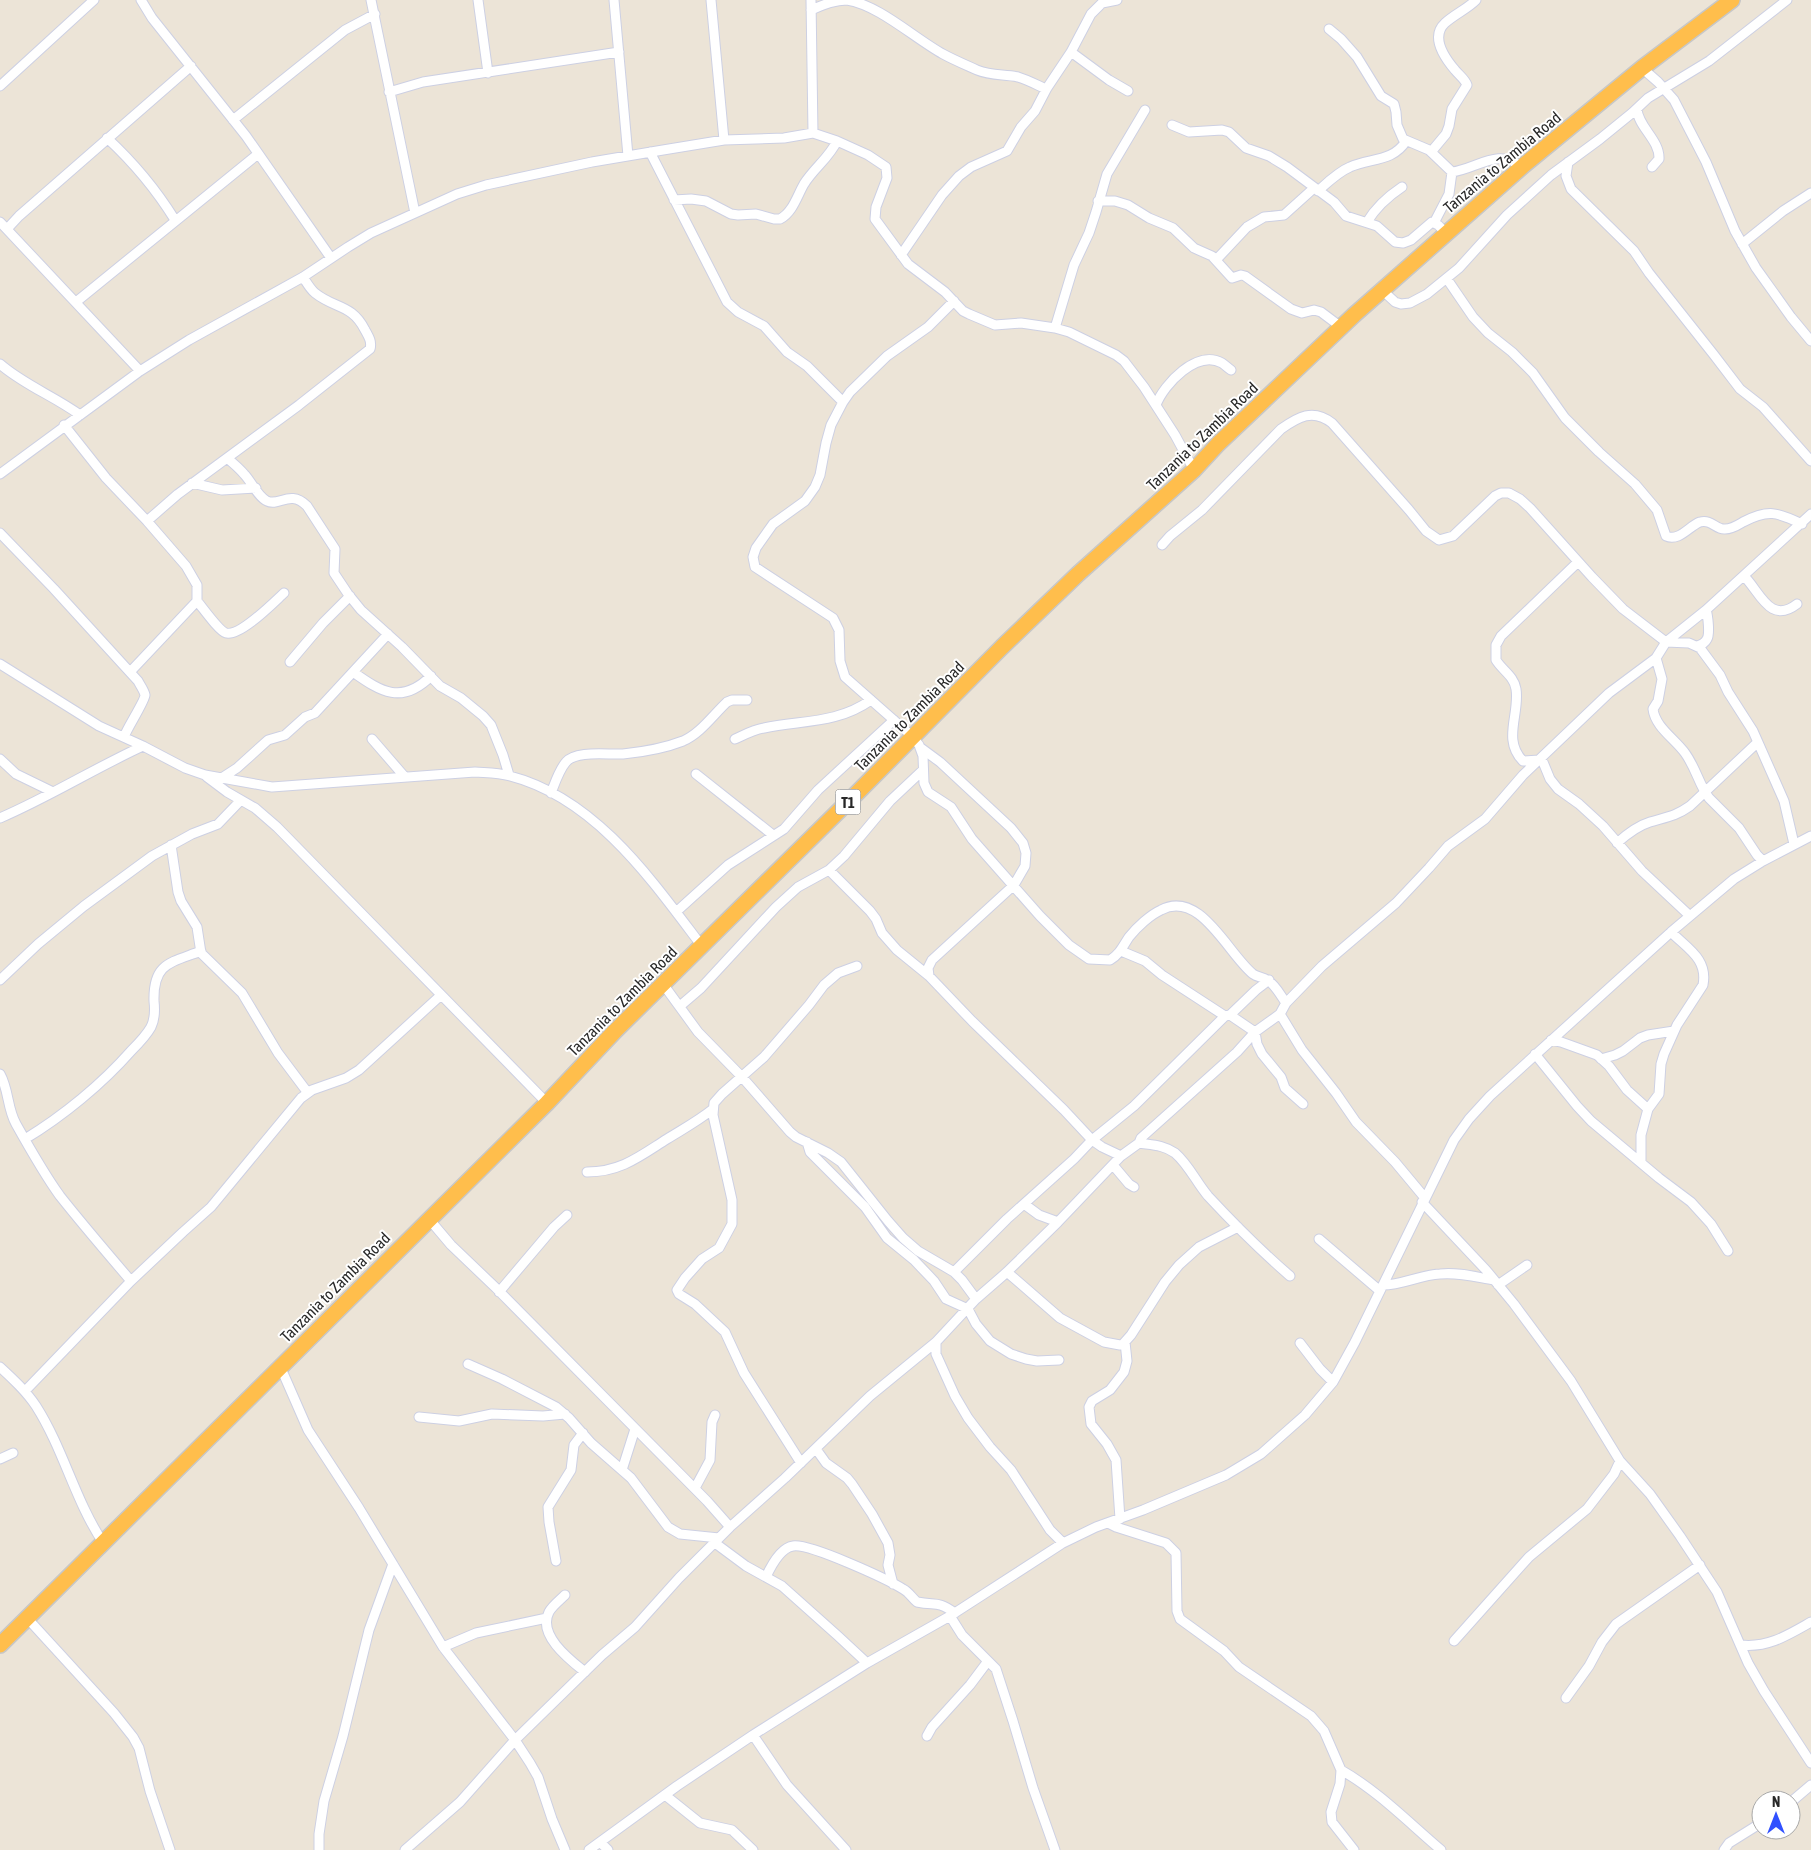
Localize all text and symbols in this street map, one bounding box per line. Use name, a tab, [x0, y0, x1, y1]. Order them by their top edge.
street label: Tanzania to Zambia Road	[1440, 108, 1564, 216]
street label: Tanzania to Zambia Road	[1143, 378, 1261, 494]
street label: Tanzania to Zambia Road	[851, 658, 967, 774]
road number: T1	[836, 790, 860, 814]
street label: Tanzania to Zambia Road	[564, 943, 680, 1059]
street label: Tanzania to Zambia Road	[277, 1229, 393, 1345]
north arrow	[1751, 1790, 1801, 1840]
text: N	[1772, 1794, 1780, 1810]

